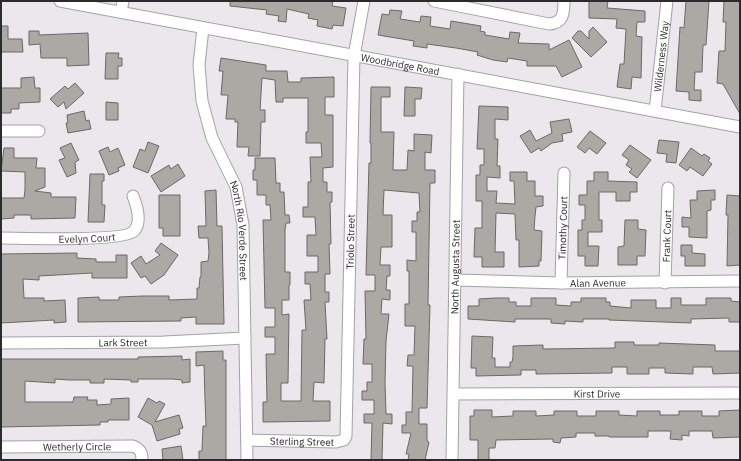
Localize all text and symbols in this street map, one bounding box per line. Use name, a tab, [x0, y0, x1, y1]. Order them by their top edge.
street label: Wilderness Way	[651, 20, 671, 93]
street label: Woodbridge Road	[360, 50, 441, 78]
street label: North Rio Verde Street	[227, 178, 250, 281]
street label: Timothy Court	[555, 195, 570, 260]
street label: Frank Court	[659, 209, 674, 262]
street label: Triolo Street	[343, 214, 357, 270]
street label: North Augusta Street	[448, 219, 462, 314]
street label: Evelyn Court	[59, 230, 117, 245]
street label: Alan Avenue	[570, 276, 627, 289]
street label: Lark Street	[98, 336, 148, 349]
street label: Kirst Drive	[574, 387, 621, 400]
street label: Sterling Street	[270, 434, 335, 448]
street label: Wetherly Circle	[43, 440, 112, 453]

